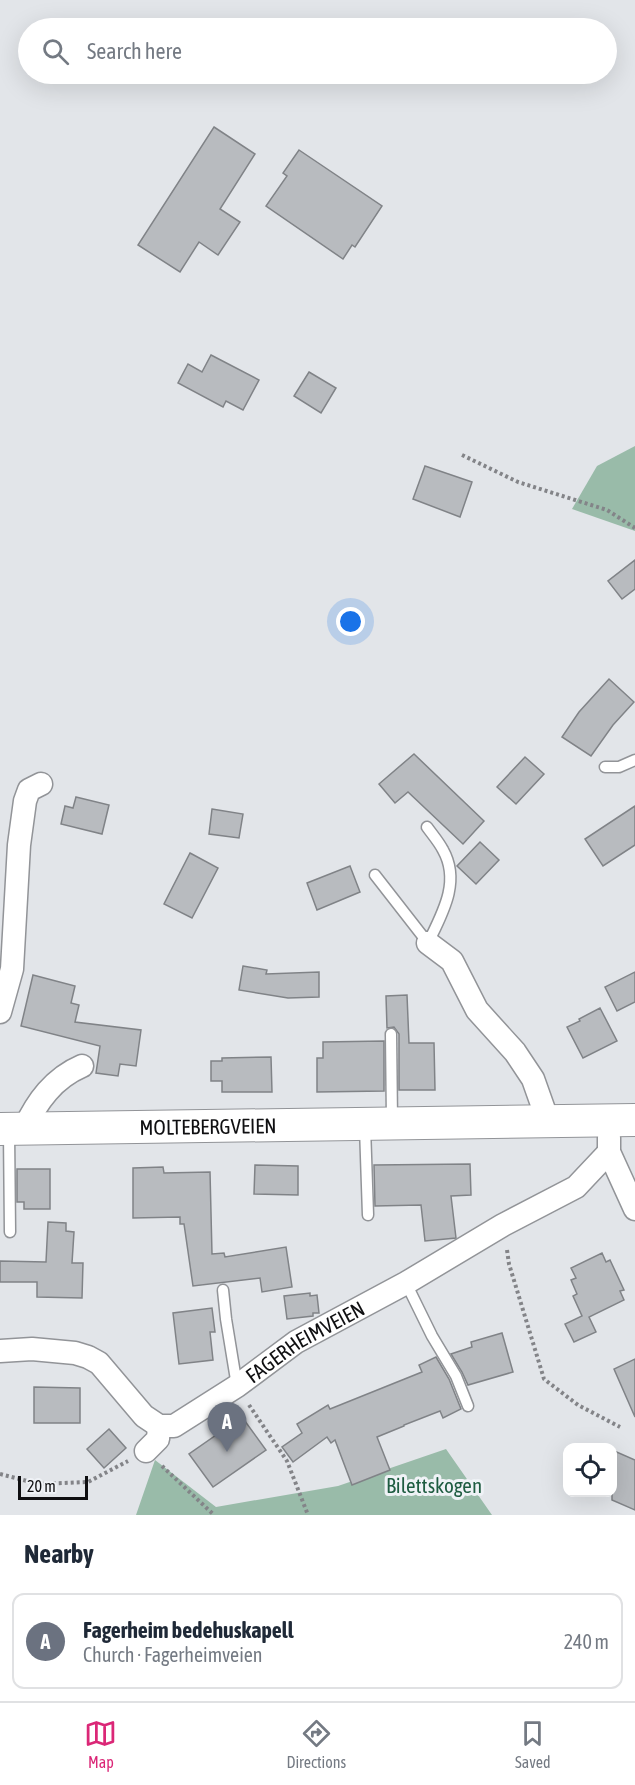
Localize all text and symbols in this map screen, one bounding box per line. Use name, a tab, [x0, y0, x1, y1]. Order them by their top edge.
search box	[18, 18, 617, 84]
icon: search	[39, 35, 72, 68]
text: Search here	[87, 38, 182, 64]
your location	[336, 607, 365, 636]
street label: MOLTEBERGVEIEN	[139, 1113, 277, 1139]
street label: FAGERHEIMVEIEN	[241, 1296, 368, 1387]
pin: A	[208, 1402, 246, 1452]
map controls	[563, 1443, 617, 1497]
button: locate	[563, 1443, 617, 1497]
scale bar	[18, 1473, 88, 1500]
park label: Bilettskogen	[386, 1473, 482, 1497]
text: 20 m	[27, 1477, 56, 1495]
text: Nearby	[24, 1539, 94, 1569]
text: Fagerheim bedehuskapell	[83, 1617, 294, 1643]
text: A	[41, 1630, 50, 1653]
text: 240 m	[564, 1630, 609, 1653]
text: Church · Fagerheimveien	[83, 1643, 263, 1666]
tab: Map	[84, 1717, 117, 1771]
tab: Directions	[286, 1717, 346, 1771]
tab: Saved	[515, 1717, 550, 1771]

